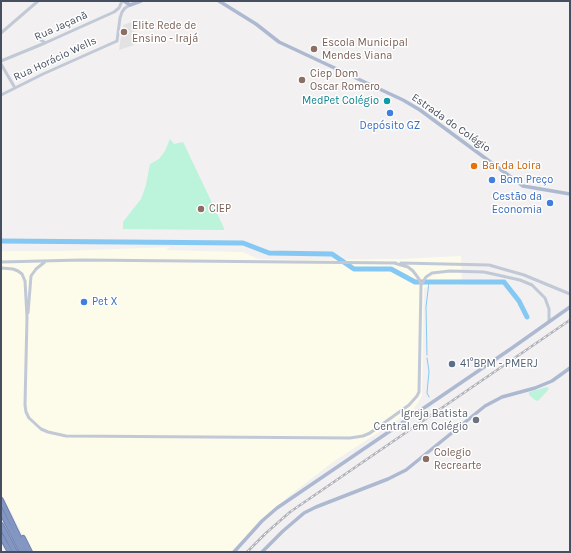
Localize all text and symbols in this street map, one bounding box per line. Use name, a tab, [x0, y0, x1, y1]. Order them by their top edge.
street label: Rua Jaçanã	[32, 8, 90, 44]
place label: Elite Rede de Ensino - Irajá	[132, 19, 198, 45]
marker: Elite Rede de Ensino - Irajá	[119, 27, 129, 37]
street label: Rua Horácio Wells	[11, 34, 99, 84]
place label: Escola Municipal Mendes Viana	[322, 36, 408, 62]
marker: Escola Municipal Mendes Viana	[309, 44, 319, 54]
place label: Ciep Dom Oscar Romero	[310, 67, 380, 93]
marker: Ciep Dom Oscar Romero	[297, 75, 307, 85]
street label: Estrada do Colégio	[409, 91, 493, 155]
place label: MedPet Colégio	[302, 94, 379, 108]
marker: MedPet Colégio	[382, 96, 392, 106]
marker: Depósito GZ	[385, 108, 395, 118]
place label: Depósito GZ	[360, 119, 420, 133]
place label: Bar da Loira	[482, 159, 541, 173]
marker: Bar da Loira	[469, 161, 479, 171]
place label: Bom Preço	[500, 173, 553, 187]
marker: Bom Preço	[487, 175, 497, 185]
place label: Cestão da Economia	[492, 190, 542, 216]
marker: Cestão da Economia	[545, 198, 555, 208]
place label: CIEP	[209, 202, 231, 216]
marker: CIEP	[196, 204, 206, 214]
place label: Pet X	[92, 295, 118, 309]
marker: Pet X	[79, 297, 89, 307]
place label: 41°BPM - PMERJ	[460, 357, 538, 371]
marker: 41°BPM - PMERJ	[447, 359, 457, 369]
place label: Igreja Batista Central em Colégio	[374, 407, 468, 433]
marker: Igreja Batista Central em Colégio	[471, 415, 481, 425]
place label: Colegio Recrearte	[434, 446, 482, 472]
marker: Colegio Recrearte	[421, 454, 431, 464]

